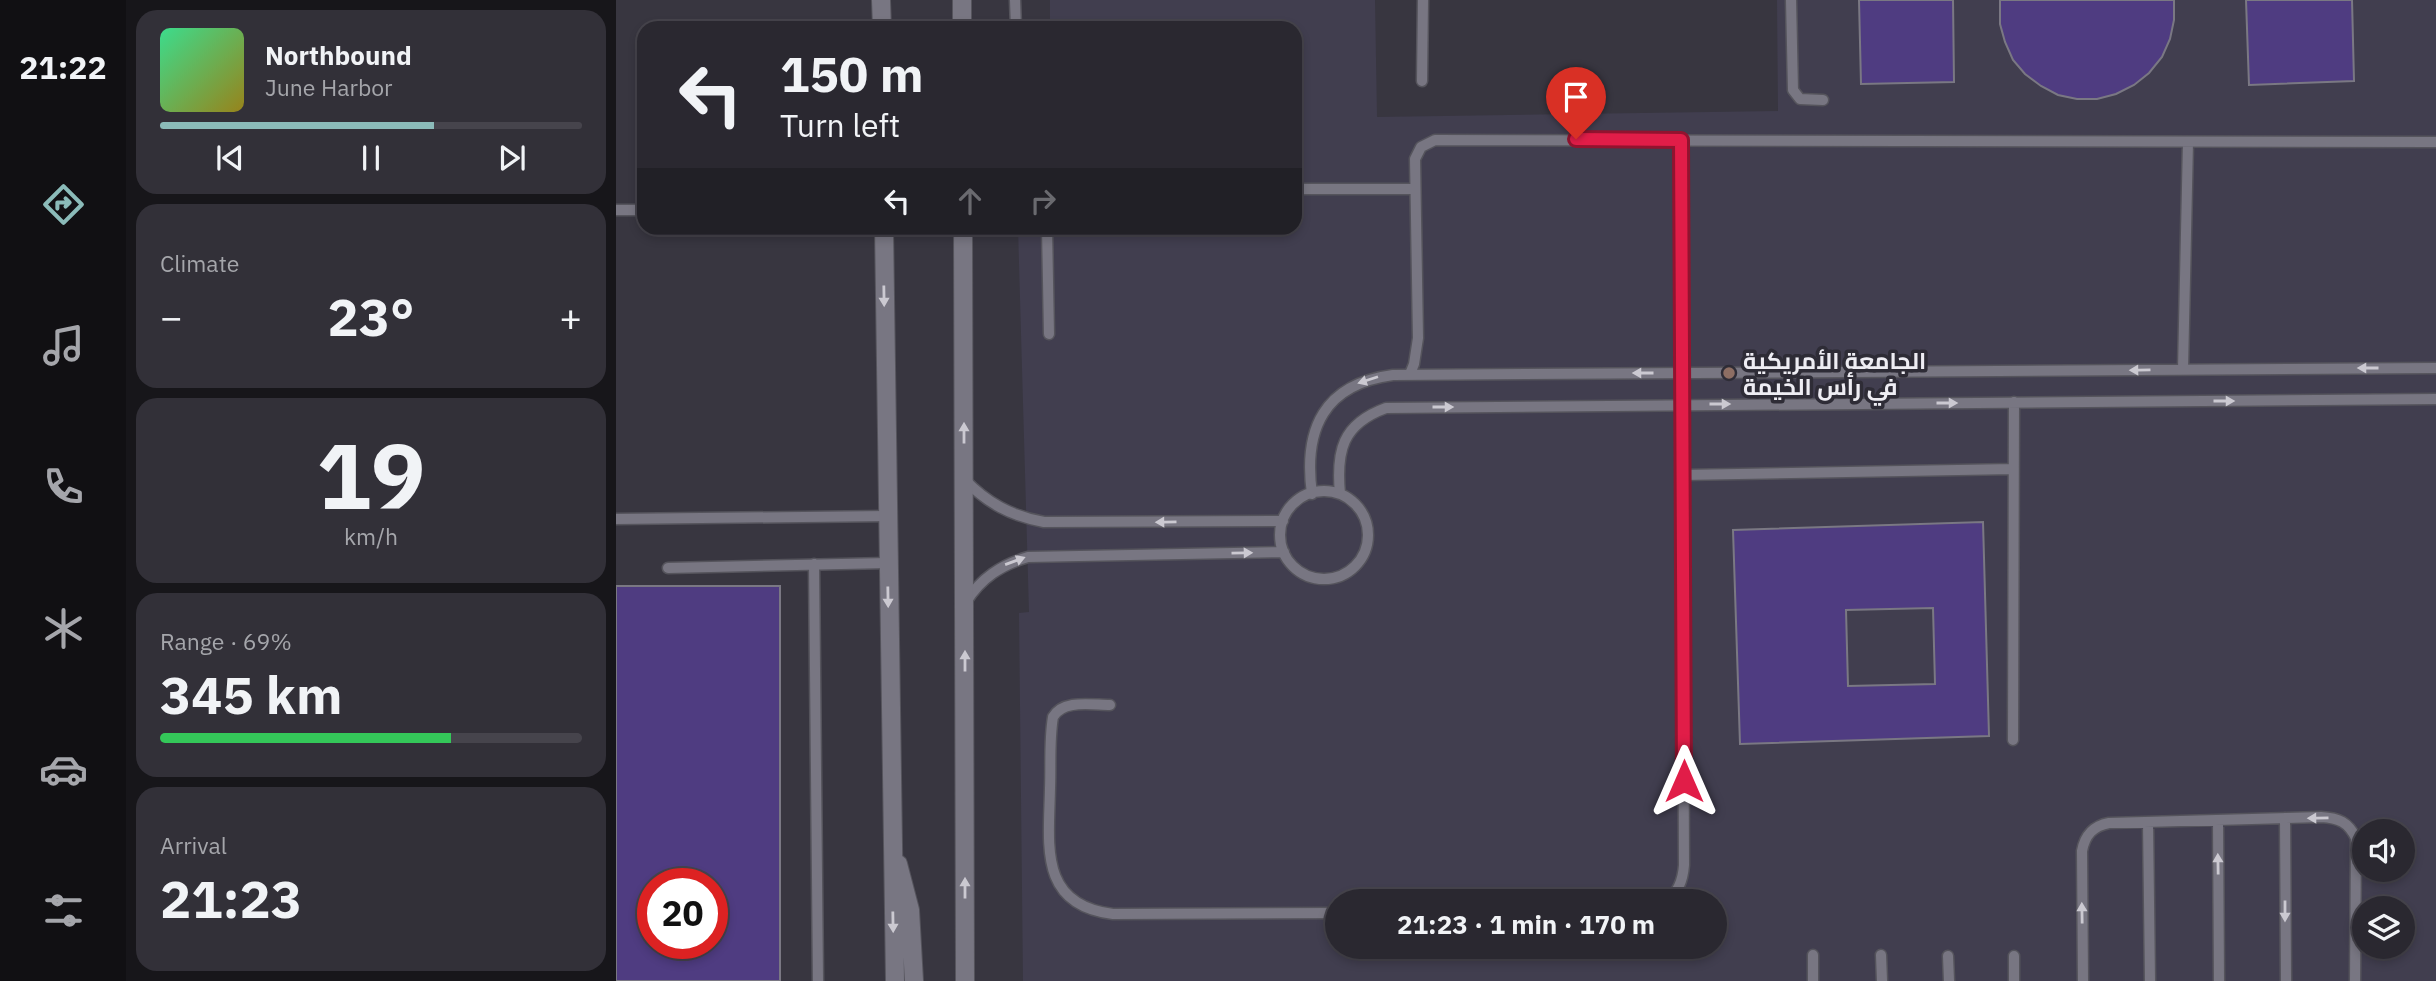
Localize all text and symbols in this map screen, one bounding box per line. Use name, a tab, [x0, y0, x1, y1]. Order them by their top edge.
text: Northbound	[265, 38, 412, 72]
text: 150 m	[780, 42, 924, 105]
text: 21:22	[19, 46, 107, 88]
icon: left	[665, 49, 756, 140]
pin	[1546, 67, 1606, 139]
text: June Harbor	[265, 72, 393, 102]
icon: arrive	[1557, 78, 1595, 116]
text: Turn left	[780, 104, 900, 146]
icon: previous	[211, 139, 249, 177]
icon: pause	[352, 139, 390, 177]
icon: next	[493, 139, 531, 177]
icon: directions	[39, 180, 88, 229]
icon: left	[878, 182, 916, 220]
icon: ahead	[951, 182, 989, 220]
icon: right	[1024, 182, 1062, 220]
text: Climate	[160, 248, 239, 278]
text: 23°	[328, 283, 414, 350]
one-way arrow	[878, 285, 890, 307]
text: −	[160, 292, 183, 341]
text: +	[559, 292, 582, 341]
icon: music	[39, 321, 88, 370]
place label: الجامعة الأمريكية في رأس الخيمة	[1743, 345, 1926, 406]
one-way arrow	[2357, 362, 2379, 374]
one-way arrow	[2129, 364, 2151, 375]
marker: الجامعة الأمريكية في رأس الخيمة	[1721, 365, 1737, 381]
one-way arrow	[1632, 367, 1654, 379]
one-way arrow	[1357, 376, 1378, 386]
one-way arrow	[2213, 395, 2235, 407]
one-way arrow	[1937, 397, 1959, 409]
one-way arrow	[1709, 399, 1731, 410]
one-way arrow	[1433, 401, 1455, 413]
text: 19	[316, 416, 426, 534]
one-way arrow	[958, 422, 969, 444]
icon: phone	[39, 462, 88, 511]
one-way arrow	[1154, 516, 1176, 528]
text: km/h	[344, 521, 398, 551]
one-way arrow	[1231, 547, 1253, 558]
one-way arrow	[1005, 556, 1026, 567]
one-way arrow	[882, 586, 893, 608]
icon: climate	[39, 604, 88, 653]
text: Range · 69%	[160, 626, 292, 656]
one-way arrow	[959, 650, 971, 672]
text: 345 km	[160, 661, 342, 728]
position arrow	[1647, 744, 1721, 818]
icon: car	[39, 745, 88, 794]
one-way arrow	[2307, 812, 2329, 824]
map controls	[2352, 819, 2415, 959]
button: sound	[2352, 819, 2415, 882]
text: Arrival	[160, 830, 227, 860]
one-way arrow	[2212, 853, 2224, 875]
text: 21:23	[160, 865, 302, 932]
speed limit sign: 20	[637, 868, 728, 959]
one-way arrow	[959, 877, 971, 899]
icon: filters	[39, 886, 88, 935]
button: layers	[2352, 896, 2415, 959]
one-way arrow	[2279, 900, 2291, 922]
one-way arrow	[2076, 902, 2088, 924]
text: 21:23 · 1 min · 170 m	[1397, 907, 1655, 941]
one-way arrow	[888, 911, 899, 933]

